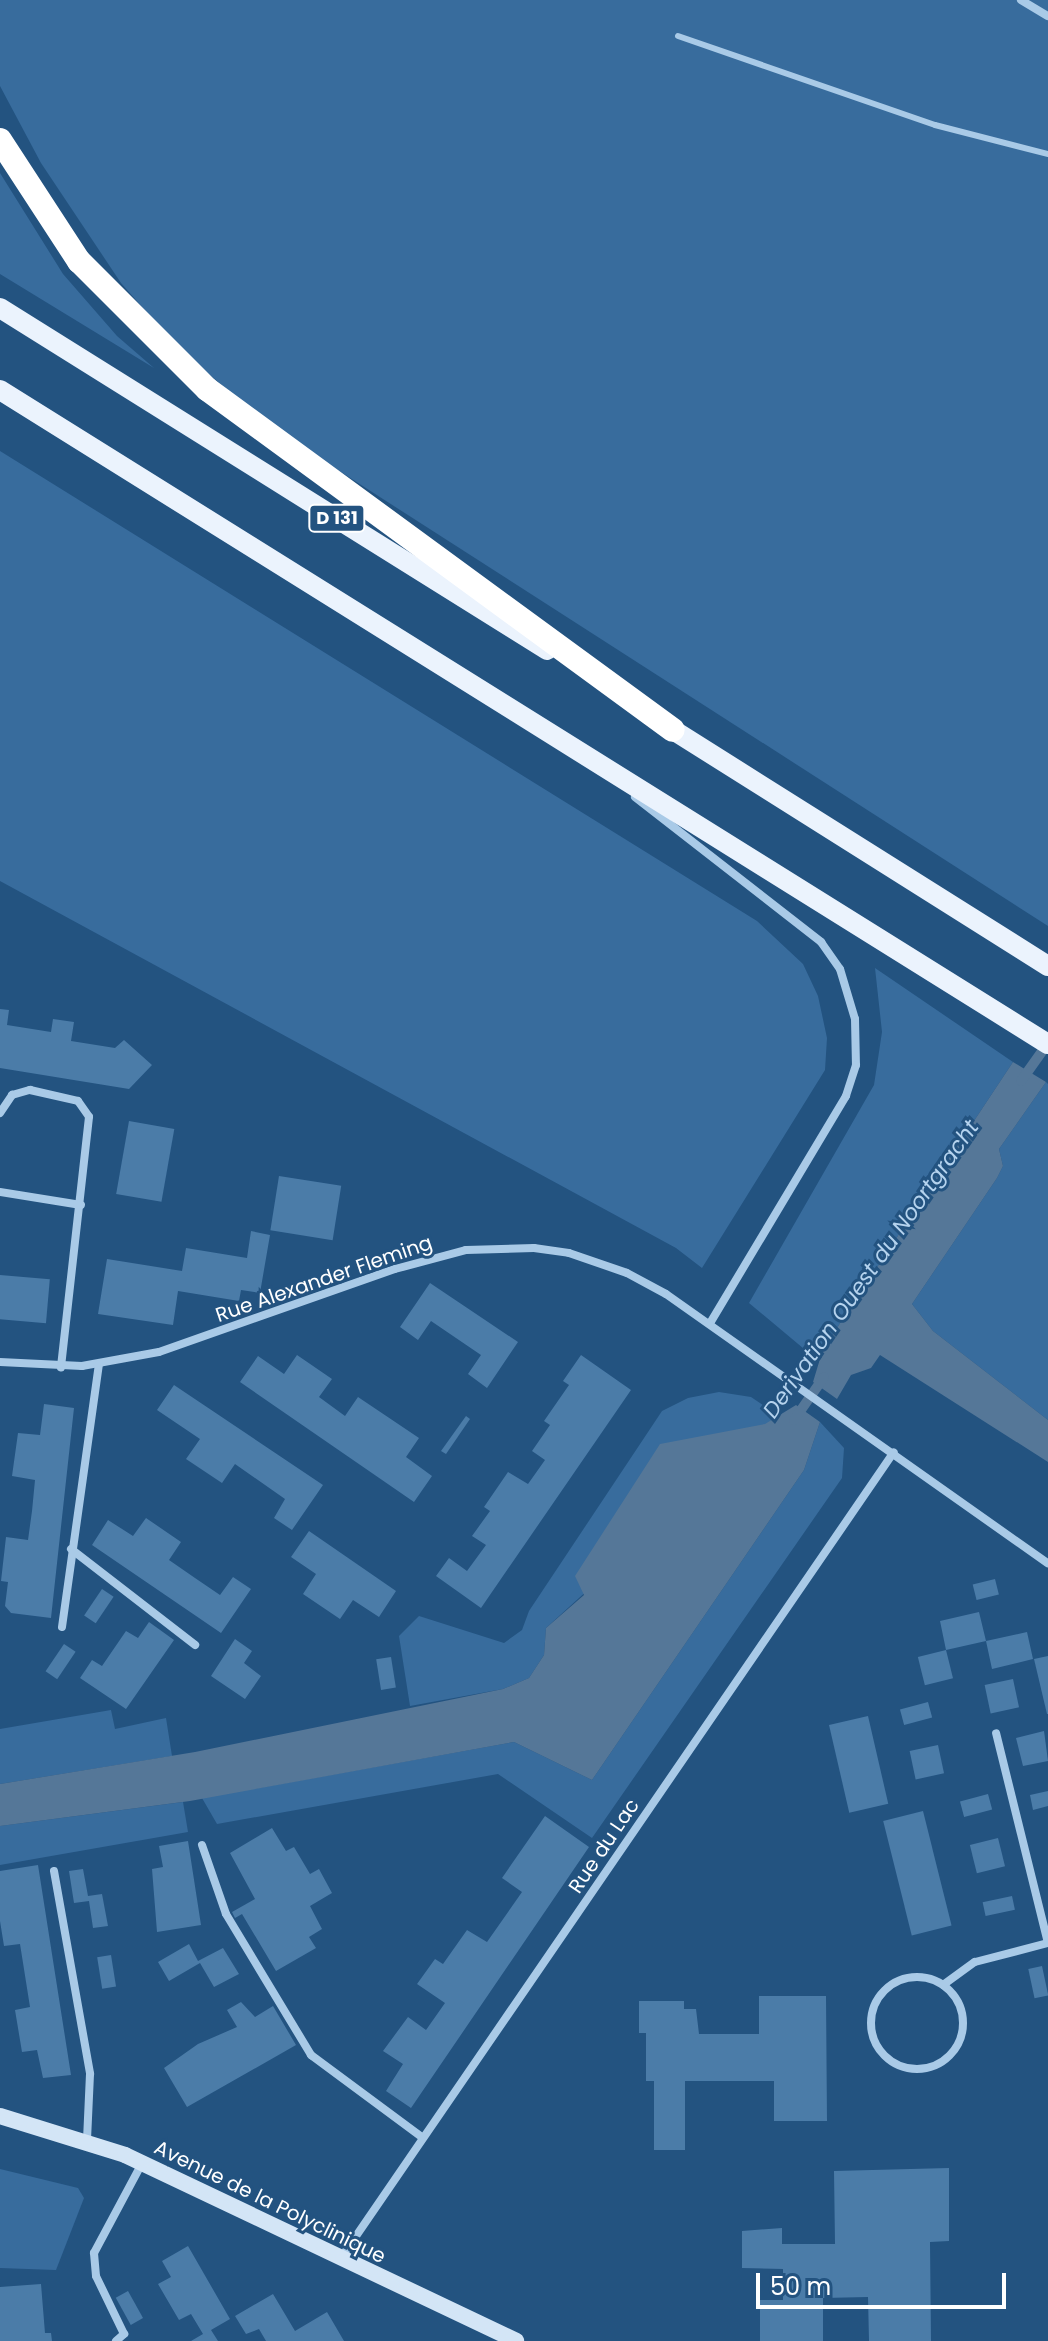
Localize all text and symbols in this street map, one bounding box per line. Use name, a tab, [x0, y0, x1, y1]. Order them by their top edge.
road number: D 131	[307, 504, 367, 532]
water label: Derivation Ouest du Noortgracht	[758, 1115, 984, 1423]
street label: Rue Alexander Fleming	[213, 1231, 435, 1327]
street label: Rue du Lac	[564, 1794, 644, 1898]
street label: Avenue de la Polyclinique	[150, 2135, 390, 2269]
scale bar	[760, 2257, 1010, 2307]
text: 50 m	[770, 2270, 831, 2303]

